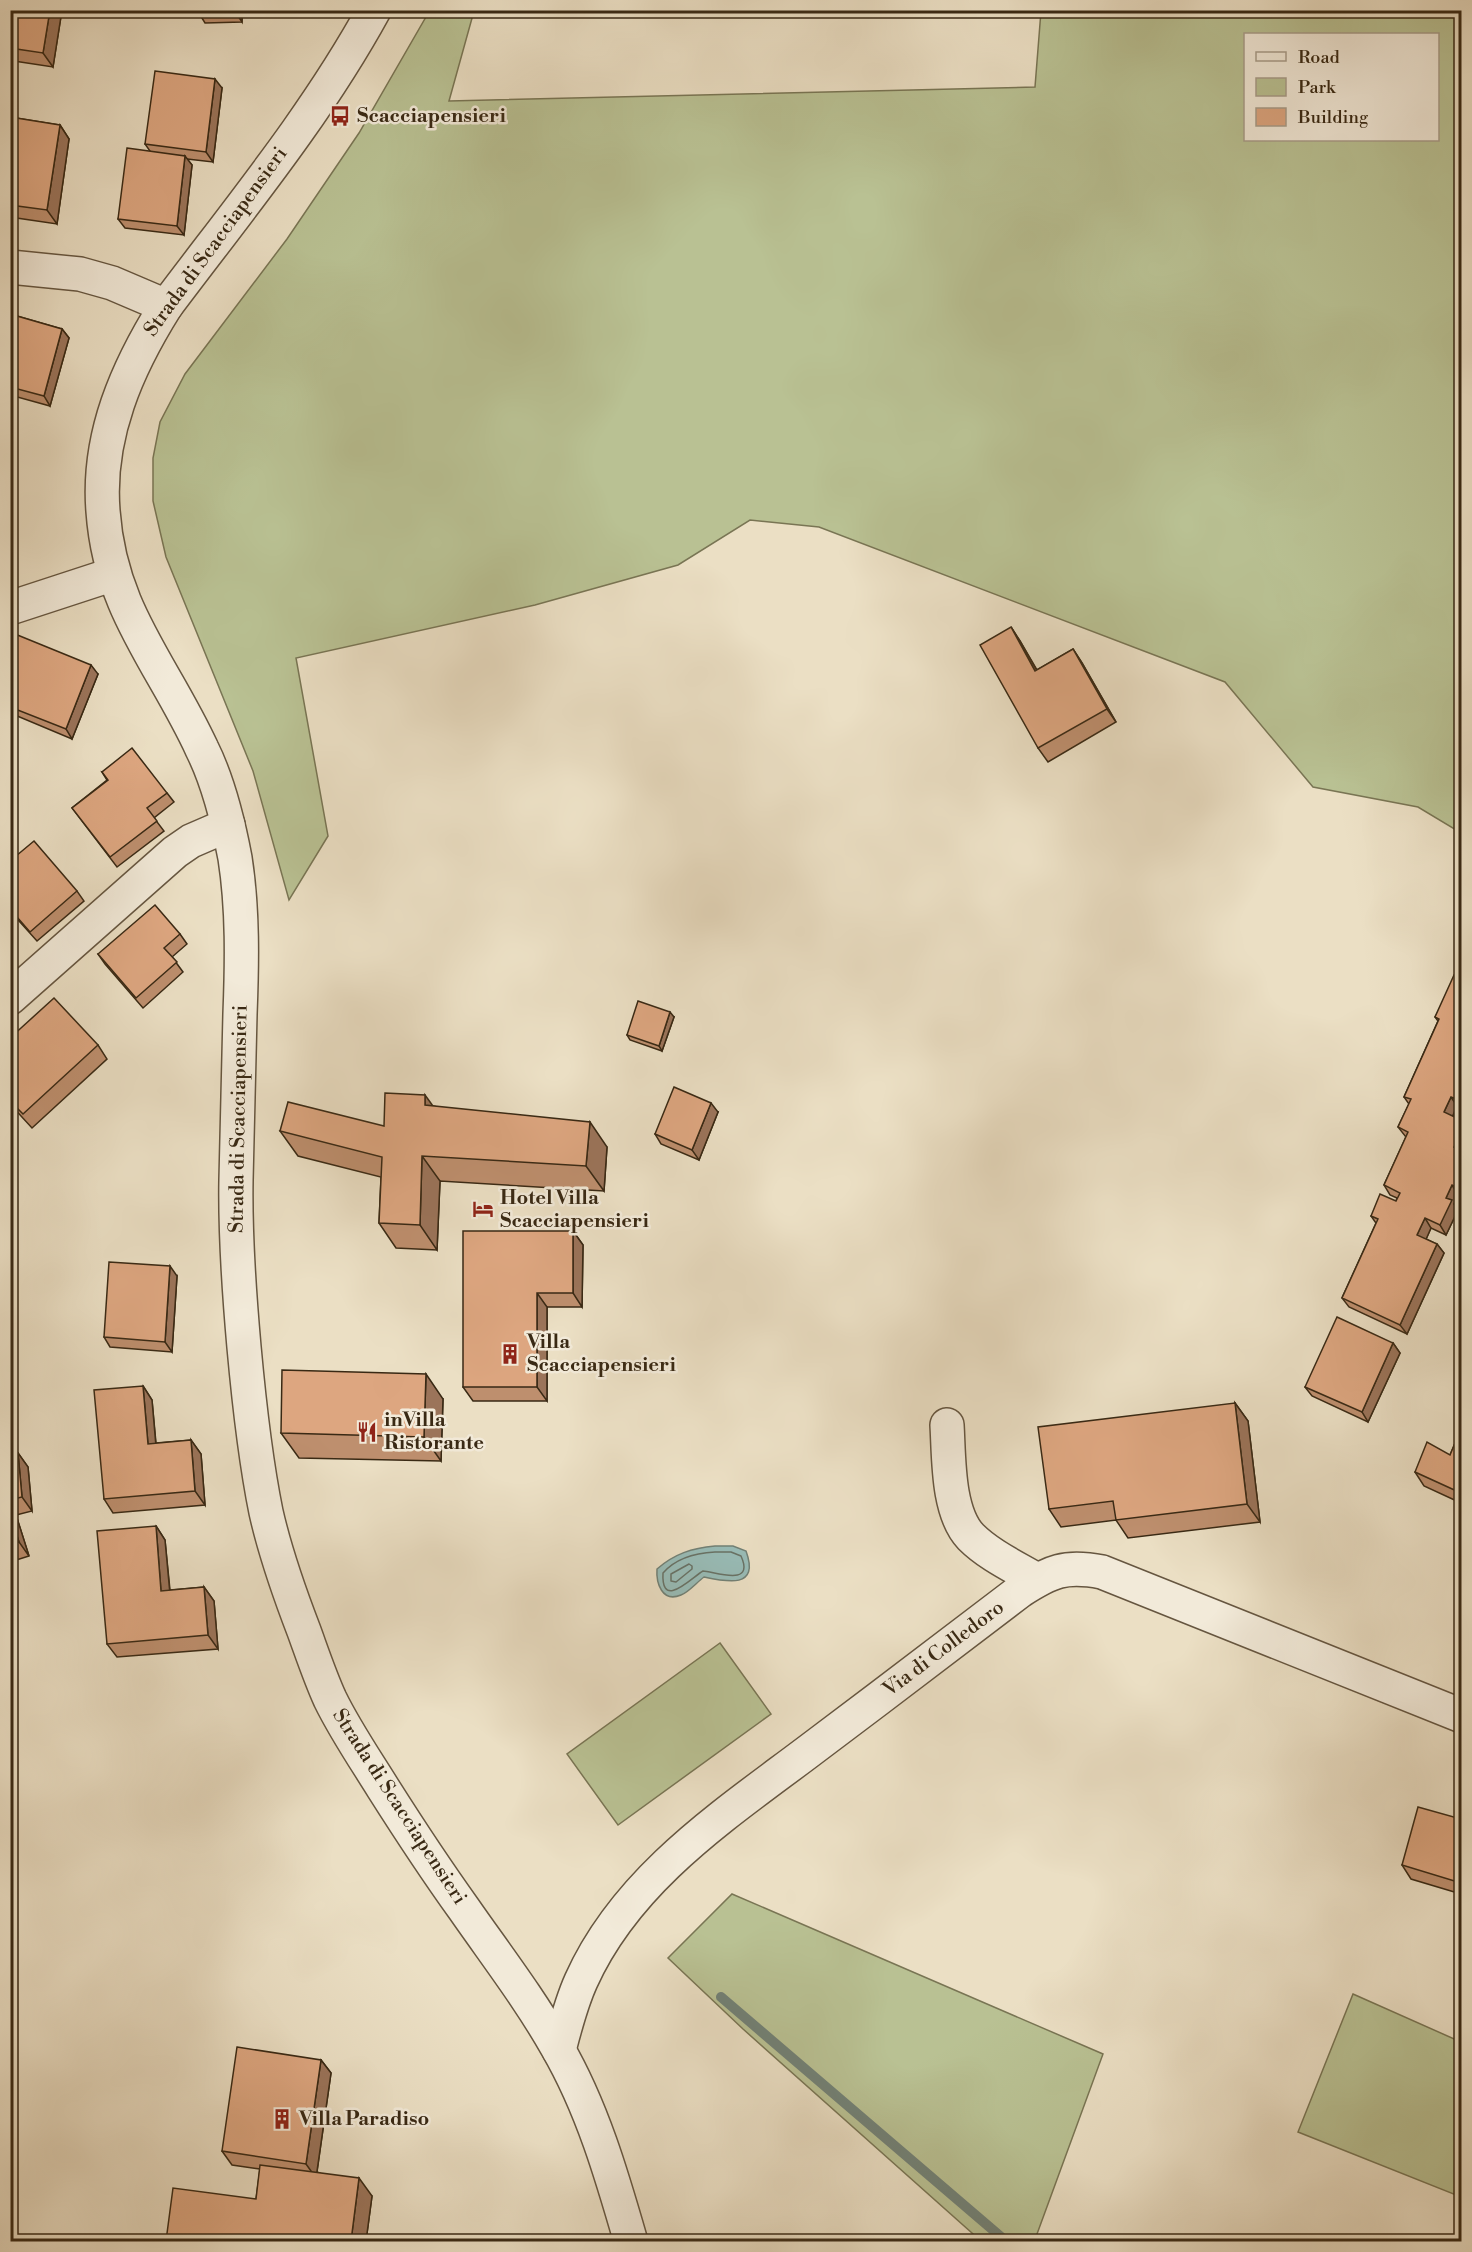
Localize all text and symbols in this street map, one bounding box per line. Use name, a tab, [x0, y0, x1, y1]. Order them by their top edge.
legend	[1244, 33, 1439, 141]
text: Road	[1298, 46, 1341, 69]
text: Park	[1298, 76, 1337, 99]
bus stop icon: Scacciapensieri	[328, 104, 352, 128]
place label: Scacciapensieri	[357, 104, 506, 129]
text: Building	[1297, 106, 1369, 129]
street label: Strada di Scacciapensieri	[139, 142, 293, 342]
street label: Strada di Scacciapensieri	[225, 1004, 253, 1233]
place label: Hotel Villa Scacciapensieri	[500, 1186, 649, 1234]
hotel icon: Hotel Villa Scacciapensieri	[471, 1197, 495, 1221]
place label: Villa Scacciapensieri	[526, 1330, 676, 1378]
building icon: Villa Scacciapensieri	[498, 1342, 522, 1366]
place label: inVilla Ristorante	[384, 1408, 484, 1456]
restaurant icon: inVilla Ristorante	[355, 1420, 379, 1444]
street label: Via di Colledoro	[878, 1595, 1010, 1703]
street label: Strada di Scacciapensieri	[326, 1704, 472, 1910]
building icon: Villa Paradiso	[270, 2107, 294, 2131]
place label: Villa Paradiso	[298, 2107, 429, 2132]

